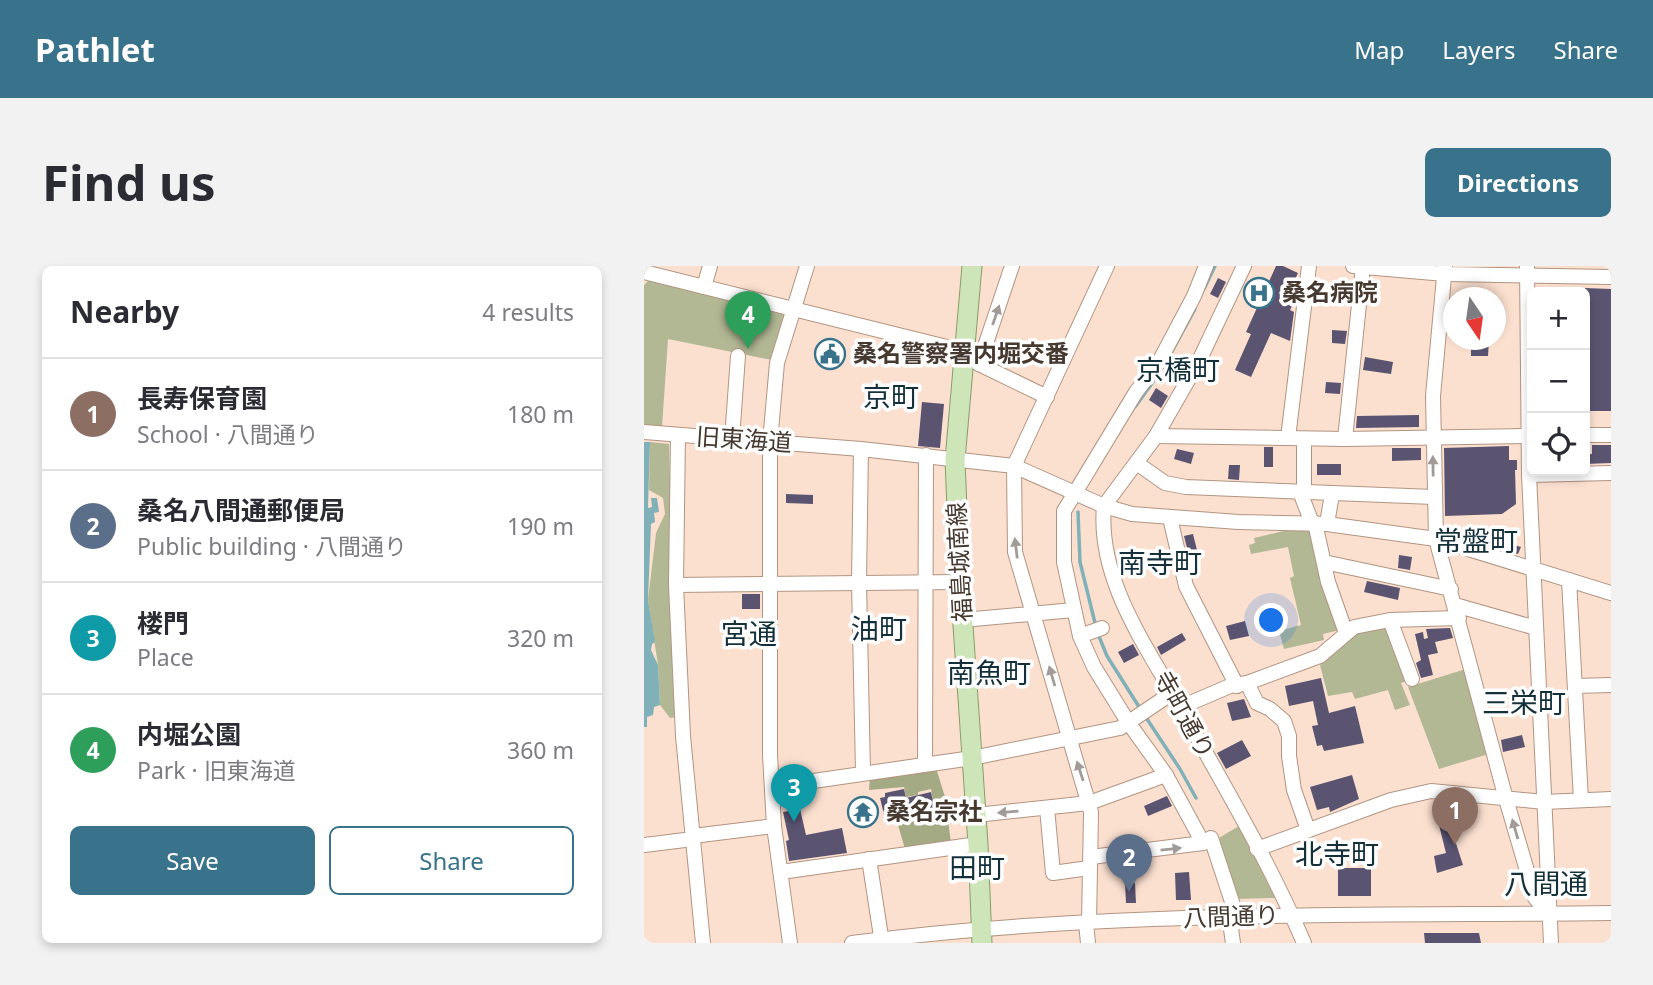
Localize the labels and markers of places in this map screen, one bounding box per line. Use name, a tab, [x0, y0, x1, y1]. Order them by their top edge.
place label: 桑名病院	[1282, 275, 1378, 308]
hospital icon: 桑名病院	[1242, 276, 1276, 310]
pin: 4	[725, 291, 771, 349]
place label: 桑名警察署内堀交番	[853, 336, 1069, 369]
public building icon: 桑名警察署内堀交番	[813, 337, 847, 371]
pin: 3	[771, 764, 817, 822]
pin: 1	[1432, 787, 1478, 845]
place label: 桑名宗社	[886, 794, 982, 827]
temple icon: 桑名宗社	[846, 795, 880, 829]
pin: 2	[1106, 834, 1152, 892]

